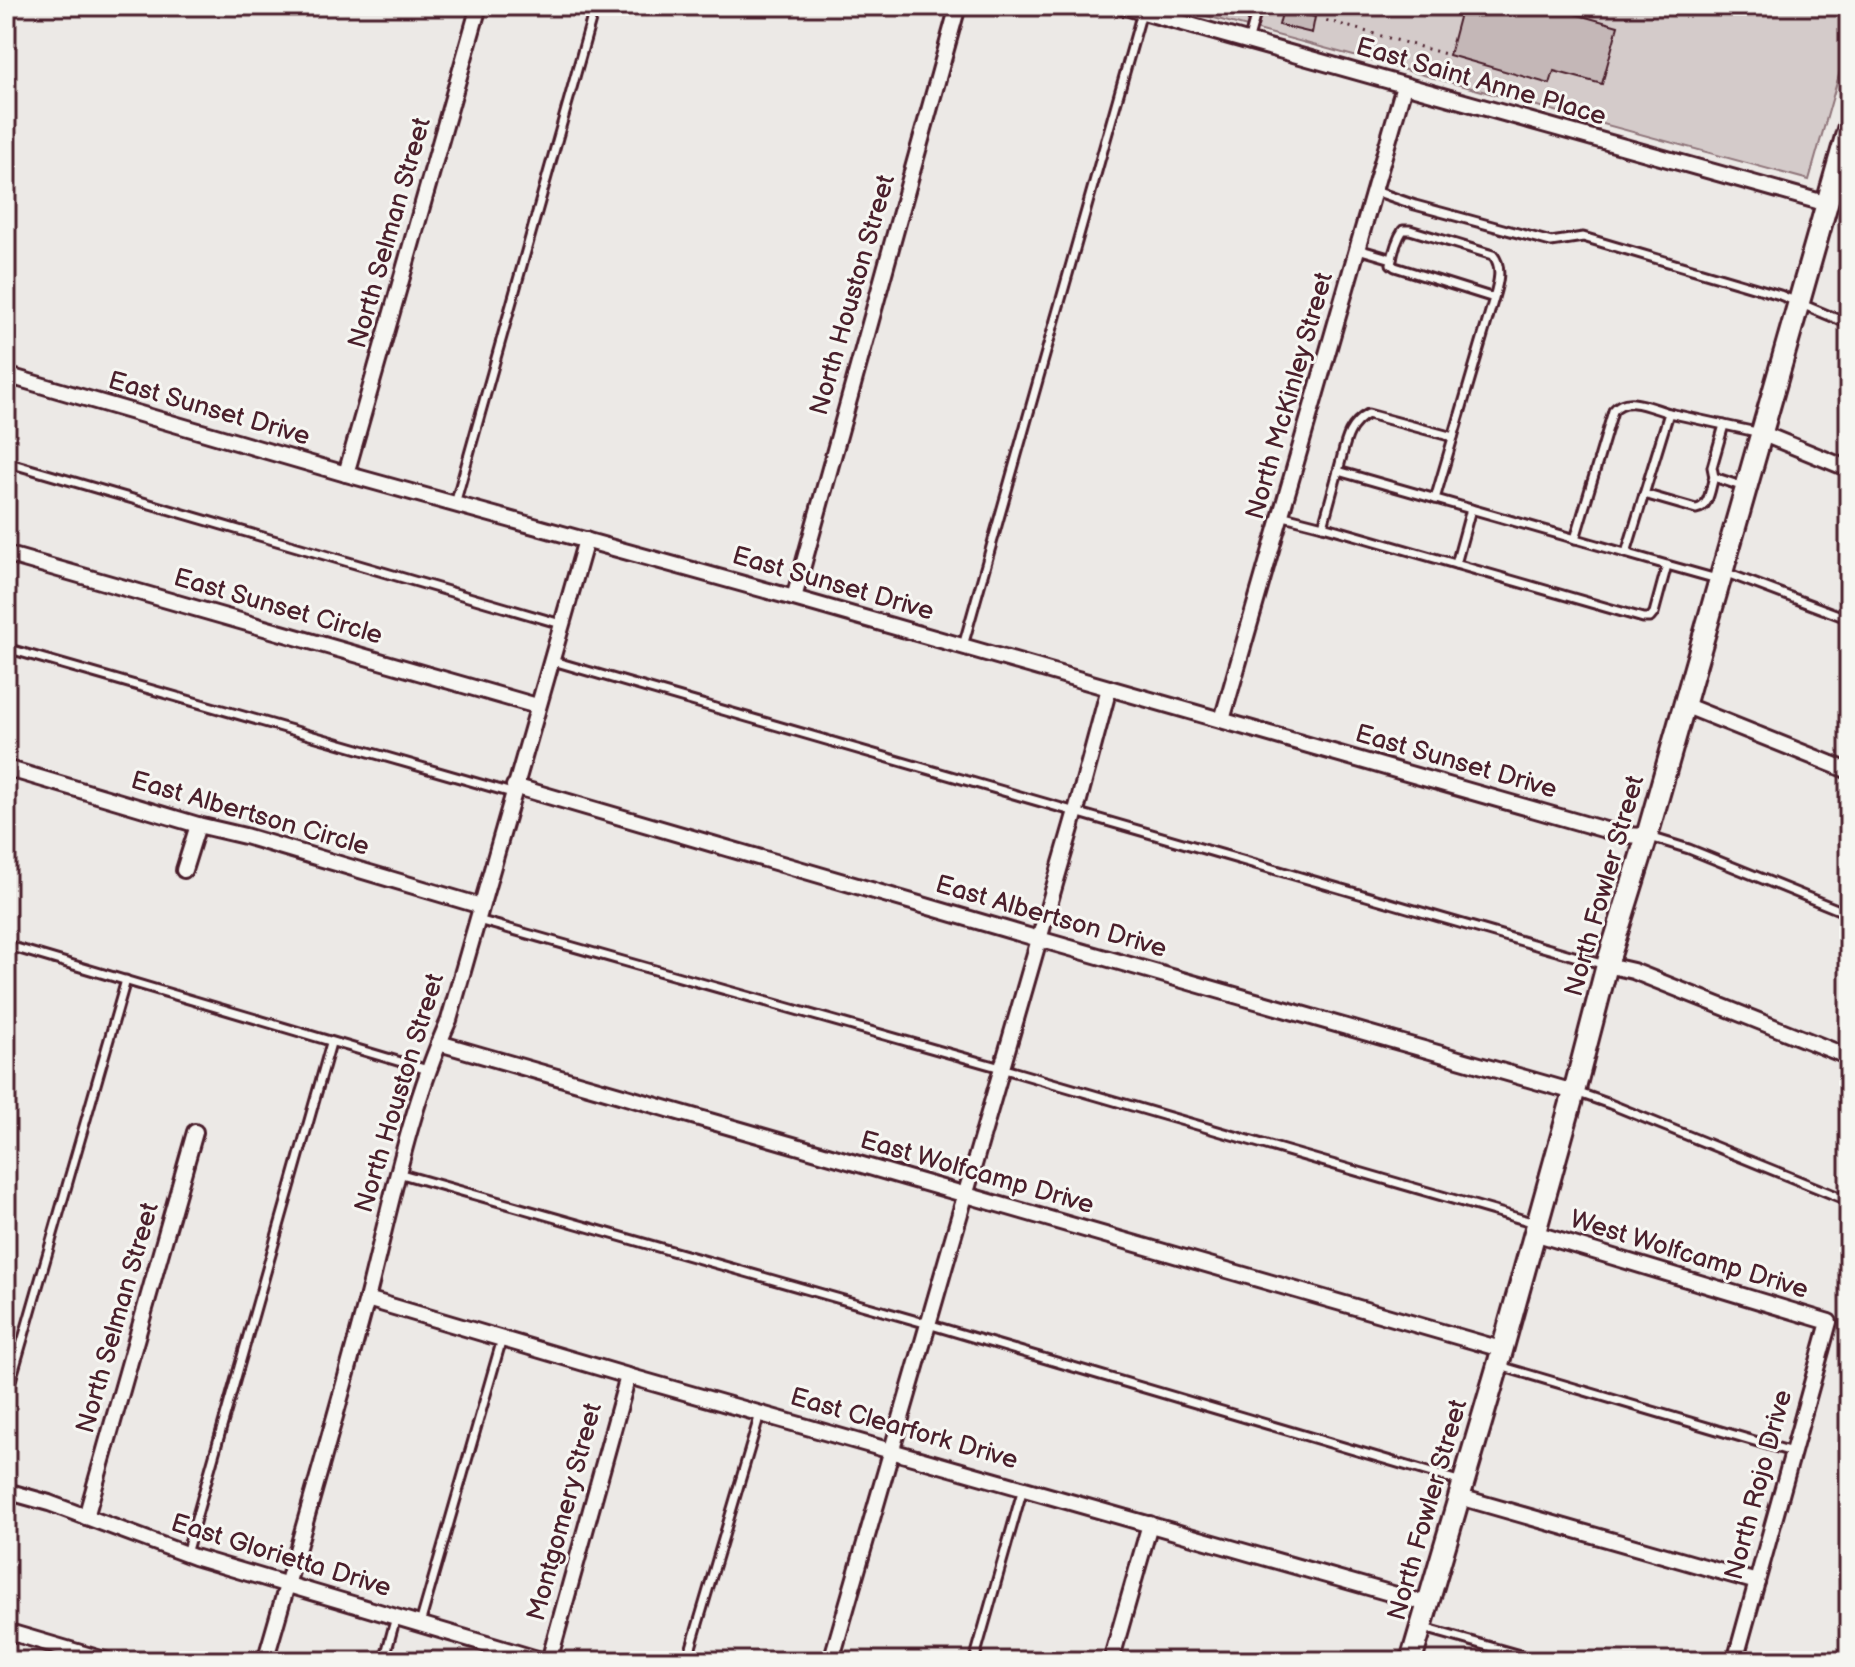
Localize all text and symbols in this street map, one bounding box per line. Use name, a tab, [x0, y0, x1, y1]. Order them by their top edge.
street label: East Saint Anne Place	[1352, 31, 1610, 133]
street label: North Selman Street	[342, 114, 438, 352]
street label: North Houston Street	[804, 171, 902, 419]
street label: North McKinley Street	[1240, 269, 1340, 523]
street label: East Sunset Drive	[105, 365, 313, 453]
street label: East Sunset Drive	[729, 540, 937, 628]
street label: East Sunset Circle	[170, 562, 386, 652]
street label: East Sunset Drive	[1352, 718, 1560, 806]
street label: East Albertson Circle	[127, 765, 373, 863]
street label: North Fowler Street	[1559, 772, 1651, 1000]
street label: East Albertson Drive	[932, 869, 1170, 965]
street label: North Houston Street	[349, 970, 451, 1216]
street label: East Wolfcamp Drive	[857, 1125, 1097, 1221]
street label: North Selman Street	[70, 1199, 166, 1437]
street label: West Wolfcamp Drive	[1566, 1204, 1812, 1306]
street label: East Clearfork Drive	[787, 1382, 1021, 1476]
street label: North Rojo Drive	[1719, 1387, 1799, 1583]
street label: North Fowler Street	[1382, 1396, 1474, 1624]
street label: Montgomery Street	[521, 1400, 609, 1624]
street label: East Glorietta Drive	[167, 1508, 395, 1604]

